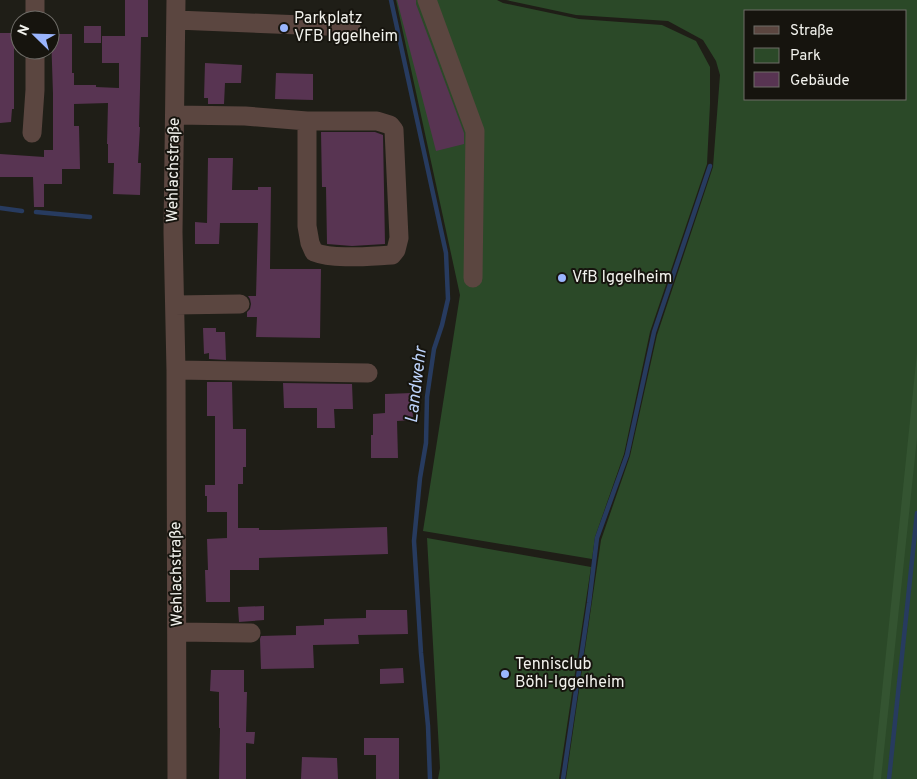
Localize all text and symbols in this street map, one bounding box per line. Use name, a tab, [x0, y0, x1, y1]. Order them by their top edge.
place label: Parkplatz VFB Iggelheim	[294, 9, 398, 47]
north arrow	[10, 10, 60, 60]
legend	[744, 10, 907, 100]
marker: Parkplatz VFB Iggelheim	[278, 22, 290, 34]
text: Straße	[790, 22, 834, 41]
text: N	[15, 23, 34, 38]
text: Park	[790, 47, 821, 66]
text: Gebäude	[790, 72, 850, 91]
street label: Wehlachstraße	[163, 117, 185, 223]
place label: VfB Iggelheim	[572, 268, 672, 288]
marker: VfB Iggelheim	[556, 272, 568, 284]
water label: Landwehr	[401, 343, 433, 425]
street label: Wehlachstraße	[166, 521, 188, 627]
place label: Tennisclub Böhl-Iggelheim	[515, 655, 625, 693]
marker: Tennisclub Böhl-Iggelheim	[499, 668, 511, 680]

